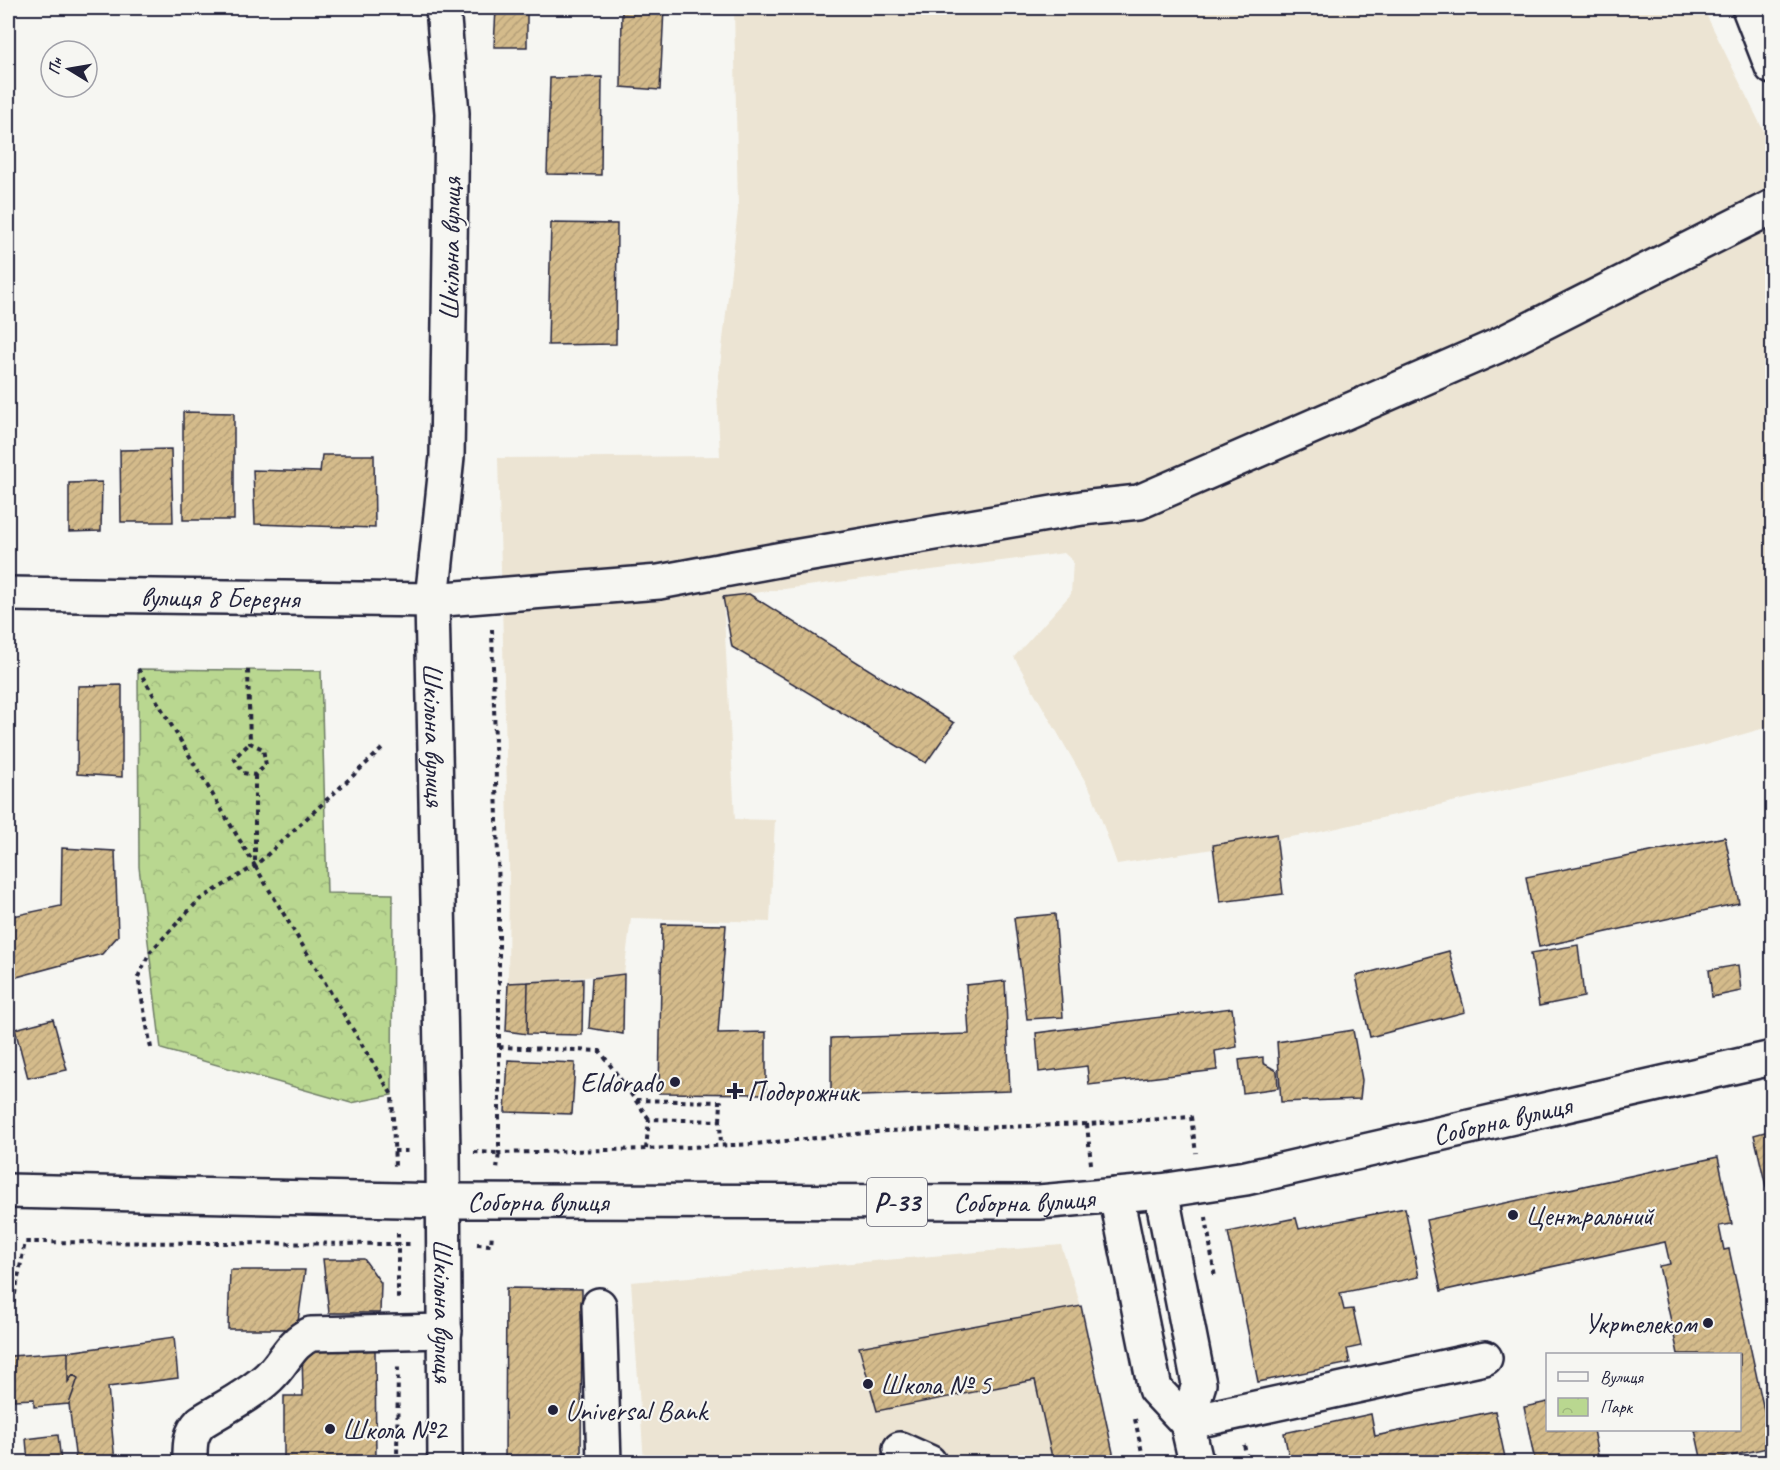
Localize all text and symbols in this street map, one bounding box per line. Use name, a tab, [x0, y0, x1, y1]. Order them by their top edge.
north arrow	[39, 39, 99, 99]
text: Пн	[44, 55, 67, 76]
street label: Шкільна вулиця	[431, 176, 469, 321]
street label: вулиця 8 Березня	[141, 578, 302, 616]
street label: Шкільна вулиця	[416, 662, 454, 808]
place label: Eldorado	[580, 1065, 665, 1100]
place label: Подорожник	[747, 1074, 861, 1109]
marker: Eldorado	[668, 1075, 682, 1089]
marker: Подорожник	[728, 1084, 742, 1098]
street label: Соборна вулиця	[1429, 1086, 1577, 1152]
road number: Р-33	[867, 1178, 927, 1226]
street label: Соборна вулиця	[953, 1179, 1098, 1220]
street label: Соборна вулиця	[467, 1184, 611, 1219]
place label: Центральний	[1525, 1198, 1655, 1233]
marker: Центральний	[1506, 1208, 1520, 1222]
street label: Шкільна вулиця	[426, 1239, 462, 1384]
place label: Укртелеком	[1585, 1306, 1698, 1341]
marker: Укртелеком	[1701, 1316, 1715, 1330]
legend	[1546, 1353, 1741, 1431]
text: Вулиця	[1600, 1366, 1644, 1388]
place label: Школа № 5	[880, 1367, 992, 1402]
marker: Школа № 5	[861, 1377, 875, 1391]
place label: Universal Bank	[565, 1393, 710, 1428]
text: Парк	[1600, 1396, 1634, 1418]
marker: Universal Bank	[546, 1403, 560, 1417]
place label: Школа №2	[342, 1412, 449, 1447]
marker: Школа №2	[323, 1422, 337, 1436]

